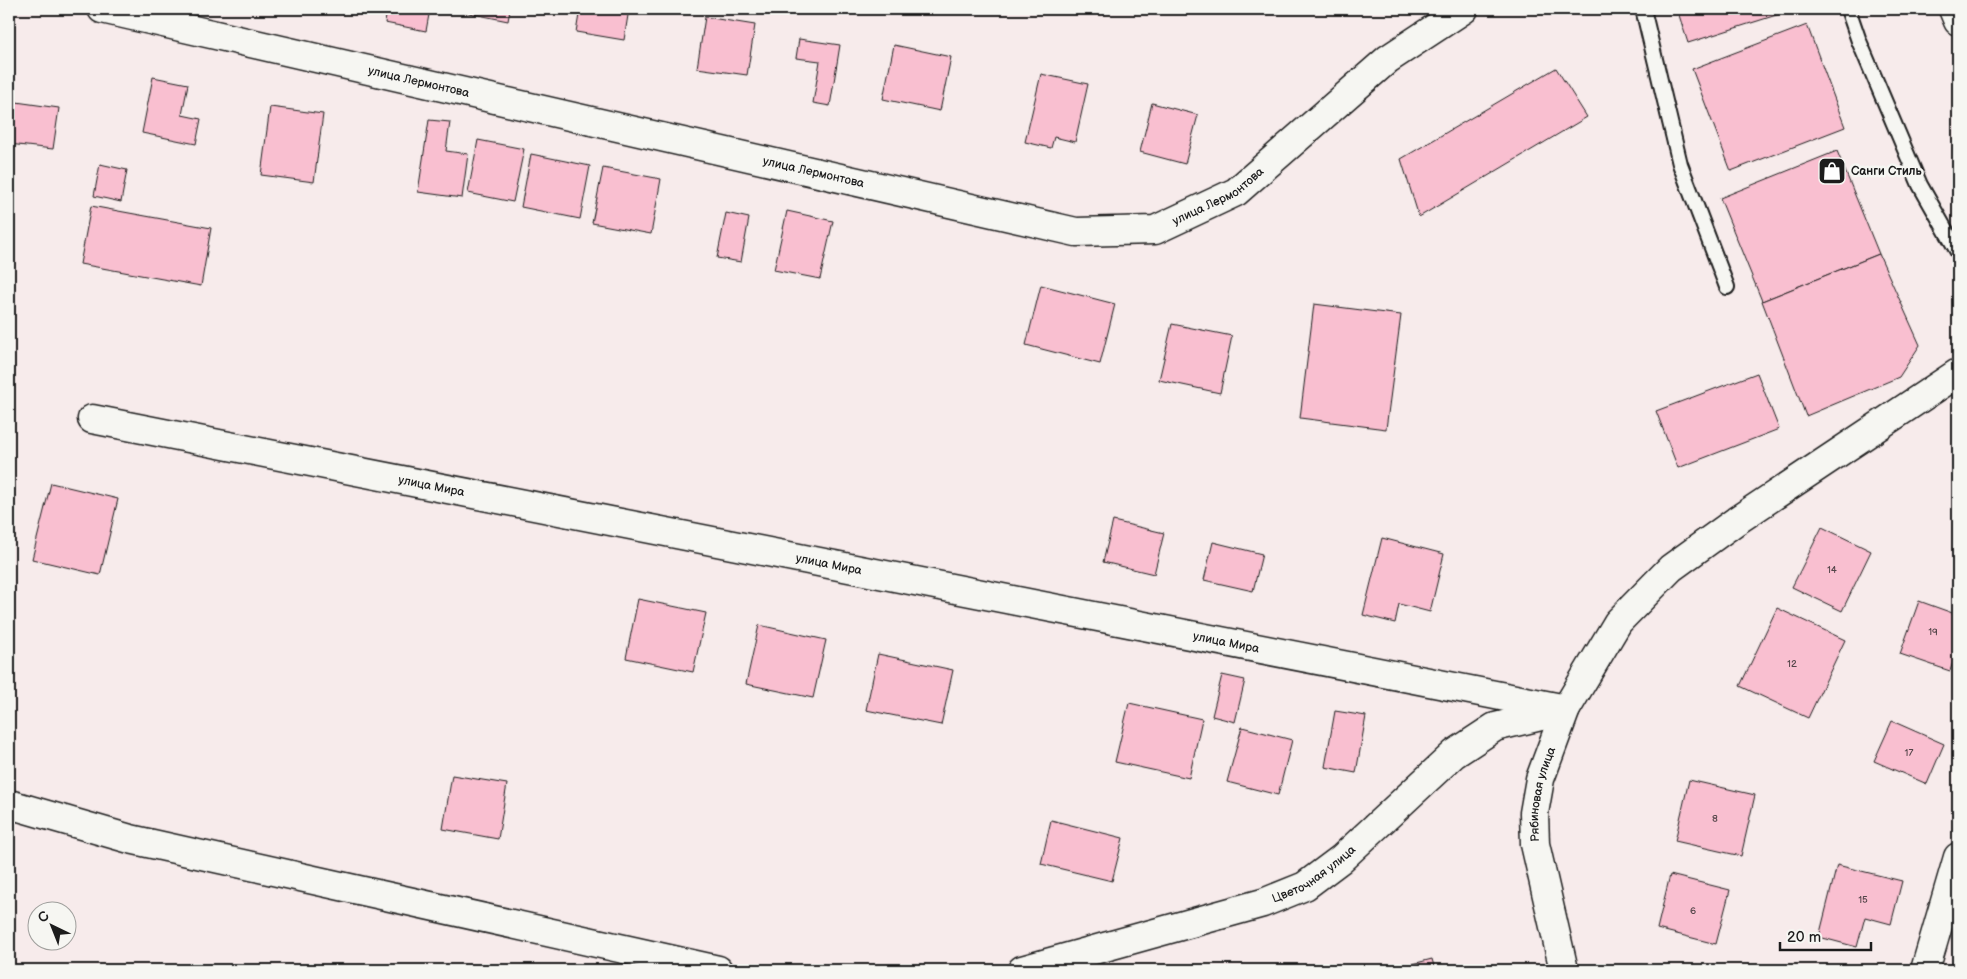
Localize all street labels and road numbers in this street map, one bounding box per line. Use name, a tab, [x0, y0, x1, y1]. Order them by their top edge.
street label: улица Лермонтова	[367, 63, 471, 101]
street label: улица Лермонтова	[761, 154, 866, 191]
street label: улица Лермонтова	[1170, 164, 1267, 229]
street label: улица Мира	[397, 472, 466, 500]
street label: улица Мира	[794, 551, 863, 578]
street label: улица Мира	[1192, 629, 1261, 656]
street label: Рябиновая улица	[1527, 745, 1559, 842]
street label: Цветочная улица	[1270, 842, 1359, 907]

